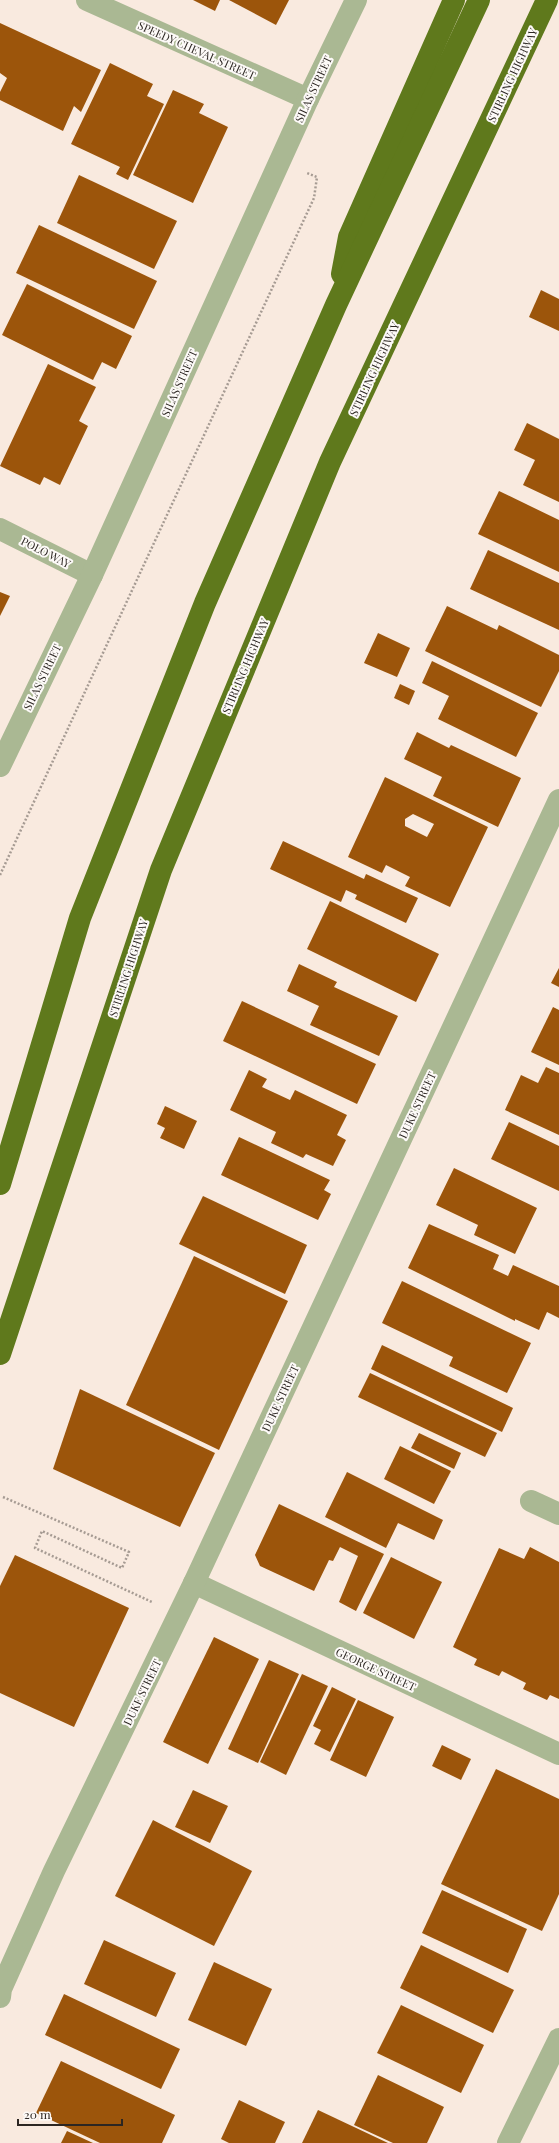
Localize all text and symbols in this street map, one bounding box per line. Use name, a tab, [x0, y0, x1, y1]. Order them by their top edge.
street label: SPEEDY CHEVAL STREET	[136, 17, 258, 83]
street label: STIRLING HIGHWAY	[484, 25, 541, 124]
street label: SILAS STREET	[291, 53, 335, 125]
street label: STIRLING HIGHWAY	[346, 319, 403, 418]
street label: SILAS STREET	[158, 347, 201, 419]
street label: POLO WAY	[19, 533, 74, 571]
street label: STIRLING HIGHWAY	[218, 616, 272, 716]
street label: SILAS STREET	[20, 641, 65, 713]
street label: STIRLING HIGHWAY	[105, 917, 151, 1019]
street label: DUKE STREET	[395, 1069, 439, 1141]
street label: DUKE STREET	[258, 1362, 302, 1434]
street label: GEORGE STREET	[333, 1644, 419, 1694]
street label: DUKE STREET	[119, 1656, 165, 1728]
scale bar	[18, 2101, 122, 2127]
text: 20 m	[24, 2106, 51, 2122]

